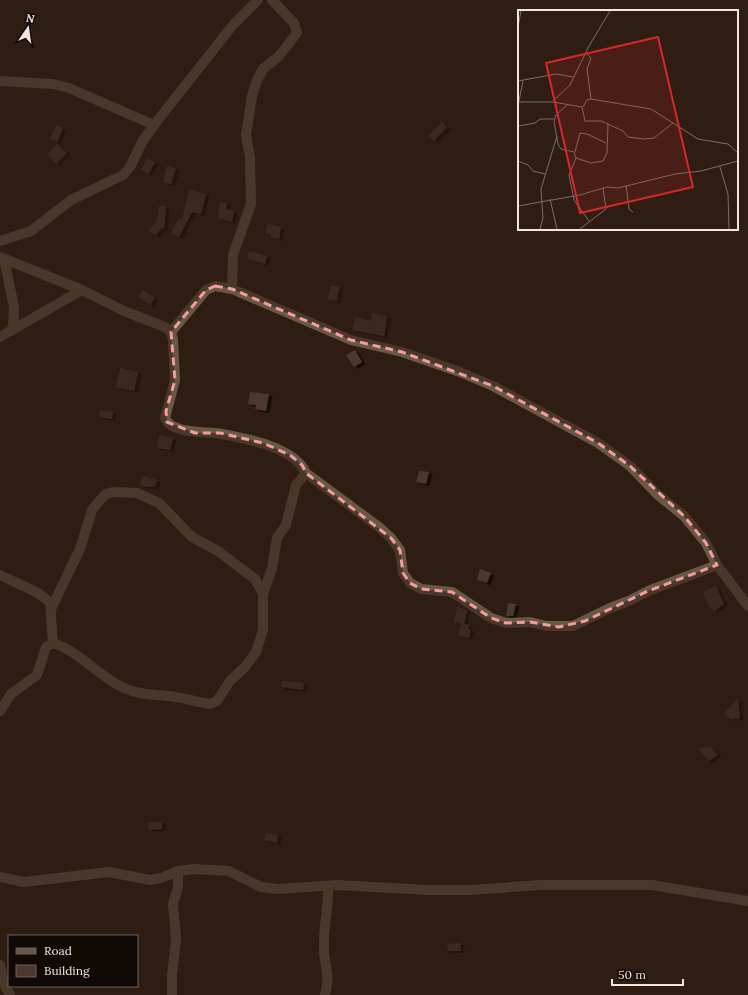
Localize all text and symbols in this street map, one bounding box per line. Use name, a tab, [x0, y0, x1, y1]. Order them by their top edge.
north arrow	[8, 8, 48, 48]
text: N	[25, 10, 36, 26]
inset map	[518, 10, 738, 230]
legend	[8, 935, 138, 987]
text: Road	[44, 943, 72, 958]
scale bar	[612, 961, 683, 987]
text: Building	[44, 963, 90, 978]
text: 50 m	[618, 967, 646, 982]

